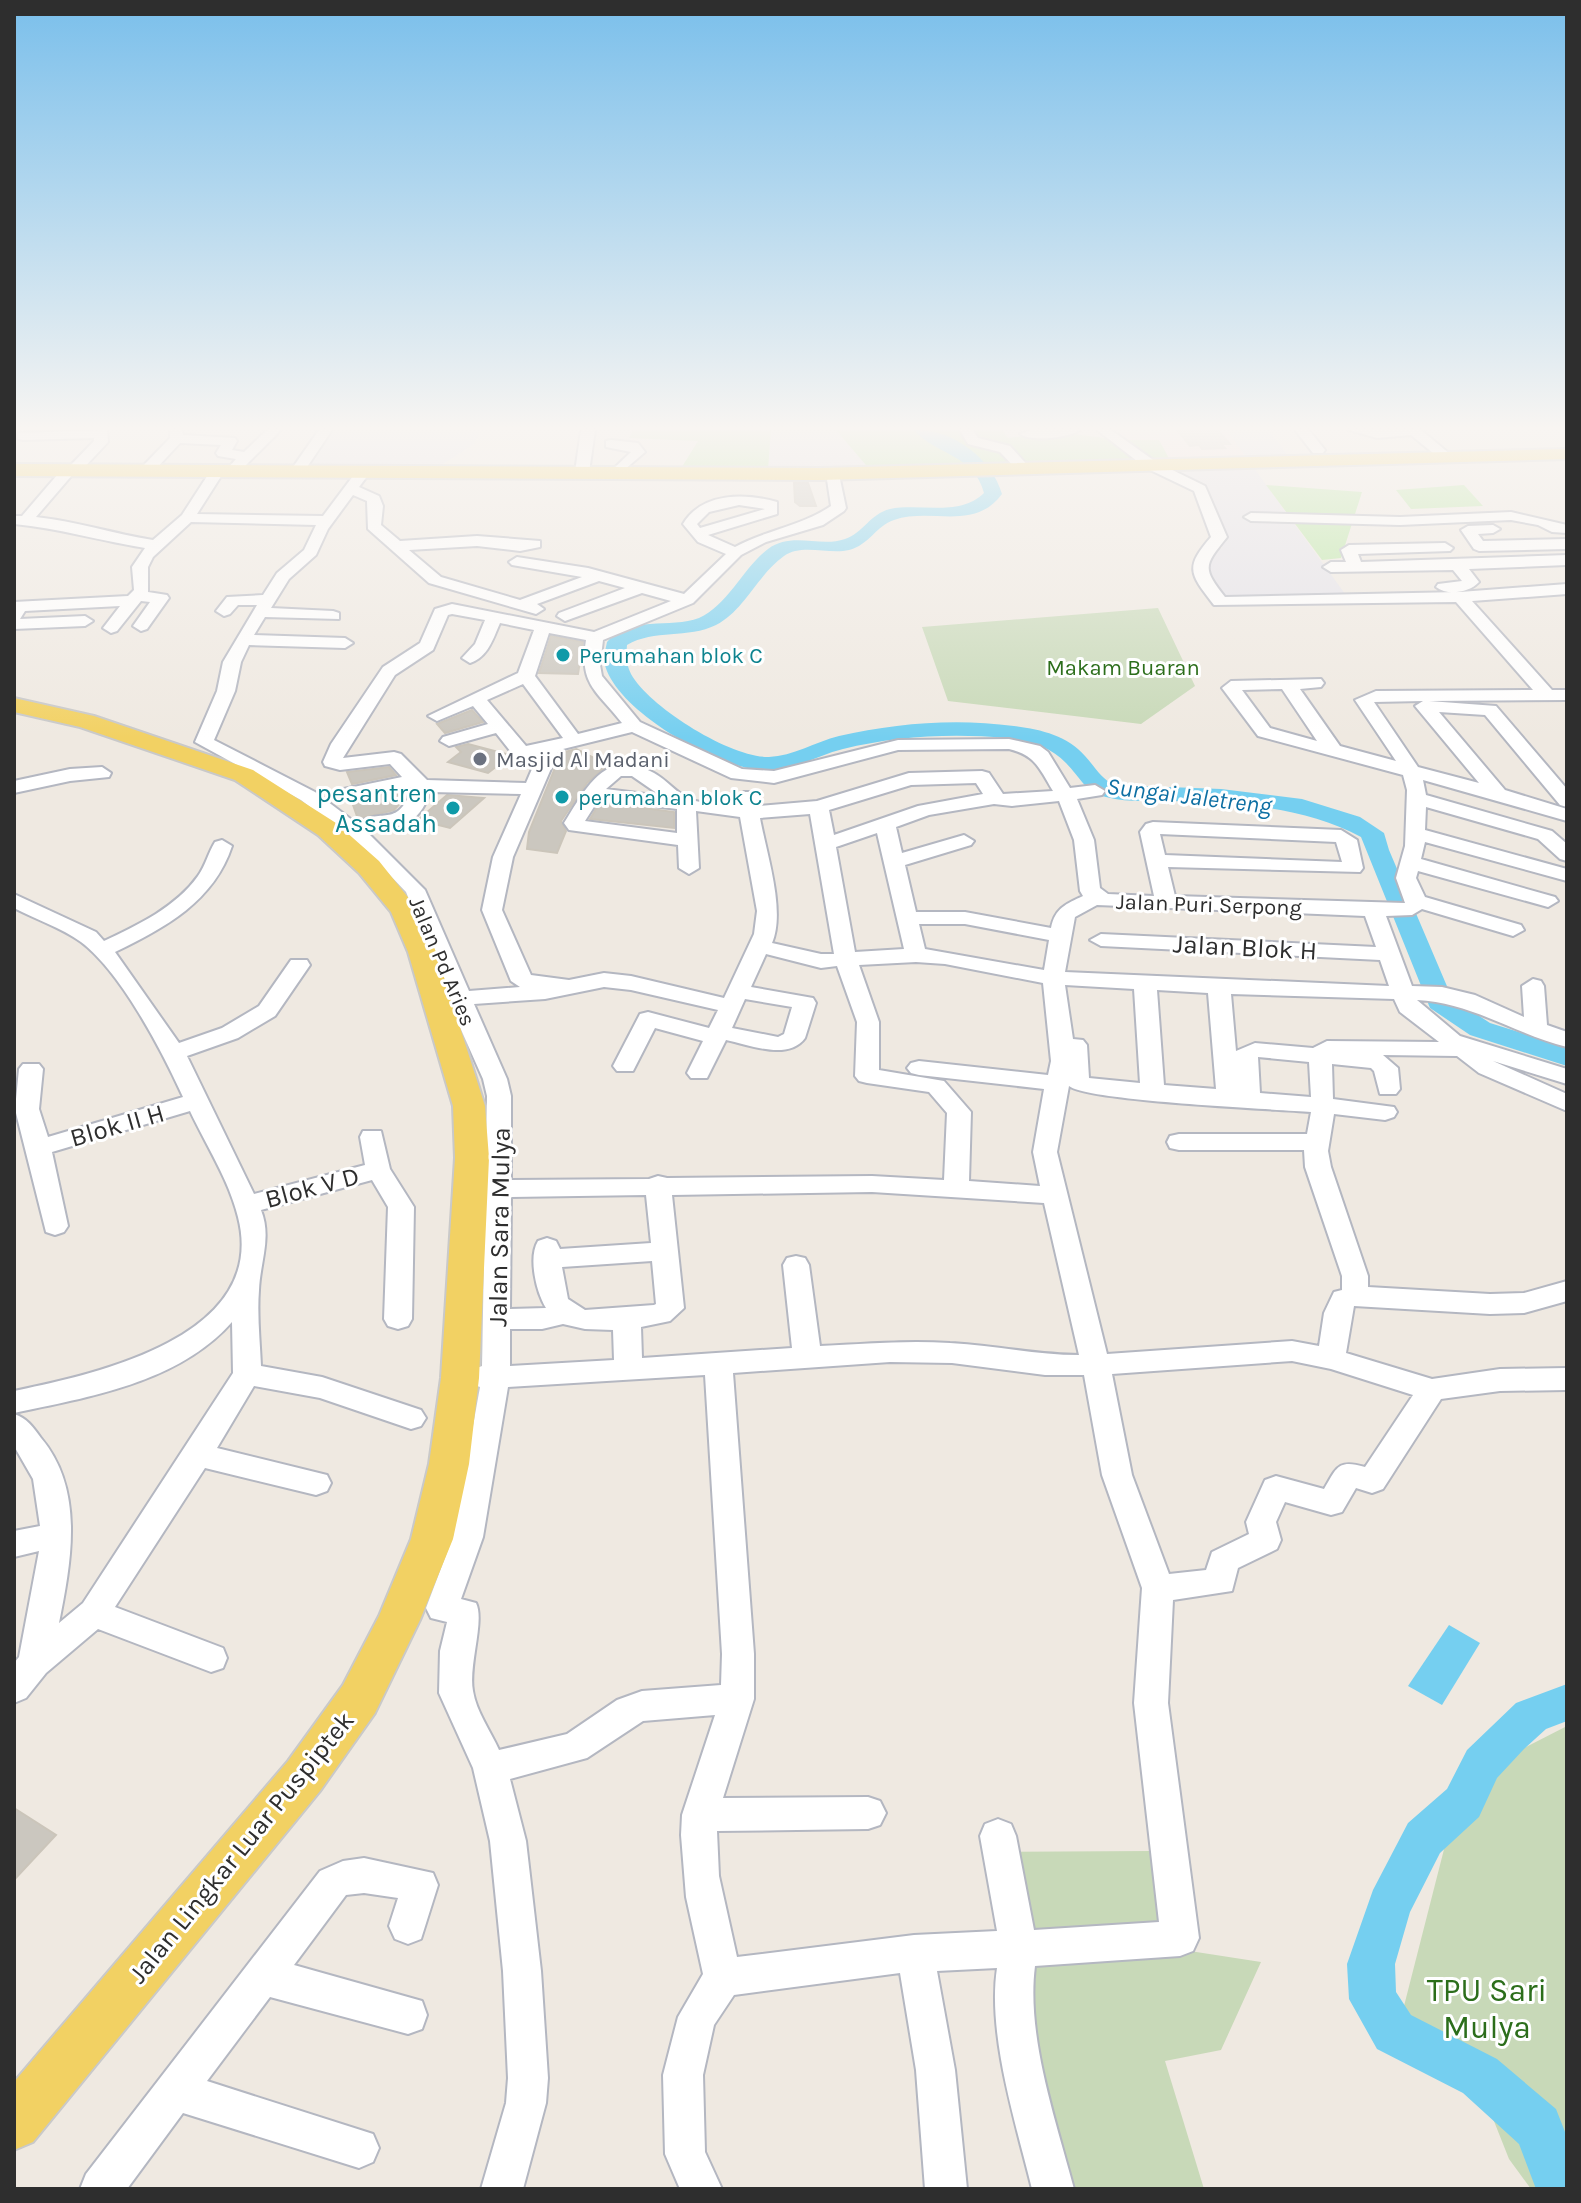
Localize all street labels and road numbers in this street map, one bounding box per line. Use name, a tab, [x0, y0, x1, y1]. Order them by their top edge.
street label: Jalan Puri Serpong	[1116, 889, 1303, 921]
street label: Jalan Pd Aries	[403, 893, 481, 1030]
street label: Jalan Blok H	[1172, 928, 1318, 967]
street label: Blok II H	[66, 1097, 168, 1154]
street label: Jalan Sara Mulya	[482, 1127, 517, 1327]
street label: Blok V D	[262, 1160, 363, 1215]
street label: Jalan Lingkar Luar Puspiptek	[122, 1705, 361, 1989]

